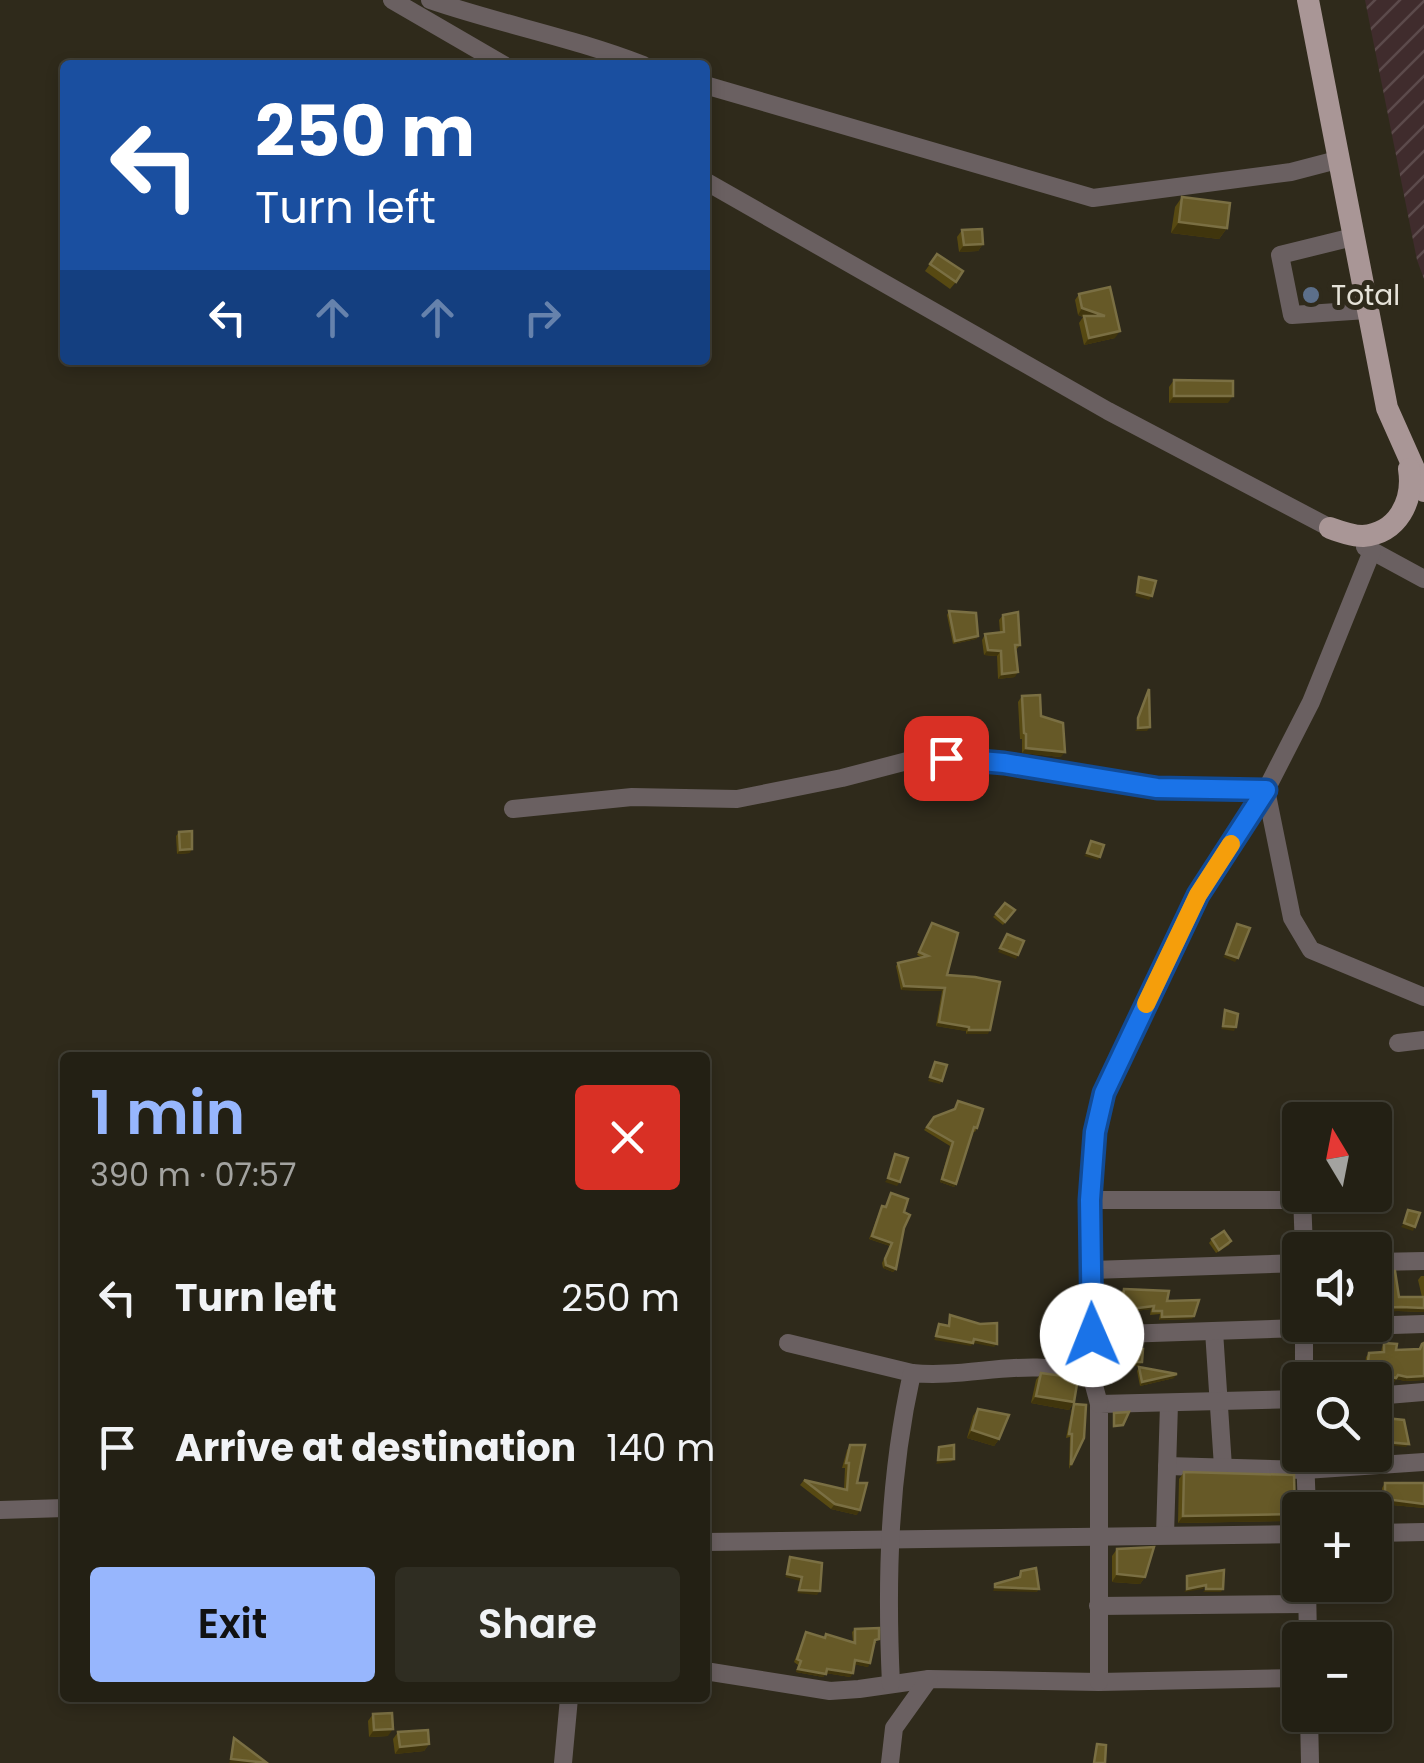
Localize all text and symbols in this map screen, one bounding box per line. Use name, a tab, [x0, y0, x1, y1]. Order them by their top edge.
text: 250 m	[255, 82, 475, 181]
icon: left	[90, 100, 220, 230]
text: Turn left	[255, 176, 436, 239]
place label: Total	[1331, 276, 1400, 315]
marker: Total	[1300, 284, 1322, 306]
icon: left	[200, 290, 255, 345]
icon: ahead	[305, 290, 360, 345]
icon: ahead	[410, 290, 465, 345]
icon: right	[515, 290, 570, 345]
pin	[904, 716, 989, 801]
icon: arrive	[919, 731, 974, 786]
text: 1 min	[90, 1071, 245, 1155]
button: close	[575, 1085, 680, 1190]
north arrow	[1282, 1102, 1392, 1212]
map controls	[1282, 1102, 1392, 1732]
text: 390 m · 07:57	[90, 1152, 296, 1197]
button: sound	[1282, 1232, 1392, 1342]
icon: left	[90, 1270, 145, 1325]
text: Turn left	[175, 1271, 337, 1324]
text: 250 m	[561, 1271, 680, 1324]
position arrow	[1040, 1283, 1144, 1387]
button: search	[1282, 1362, 1392, 1472]
icon: arrive	[90, 1420, 145, 1475]
text: Arrive at destination	[175, 1421, 576, 1474]
text: 140 m	[606, 1421, 715, 1474]
button: +	[1282, 1492, 1392, 1602]
button: Exit	[90, 1567, 375, 1682]
button: Share	[395, 1567, 680, 1682]
button: −	[1282, 1622, 1392, 1732]

